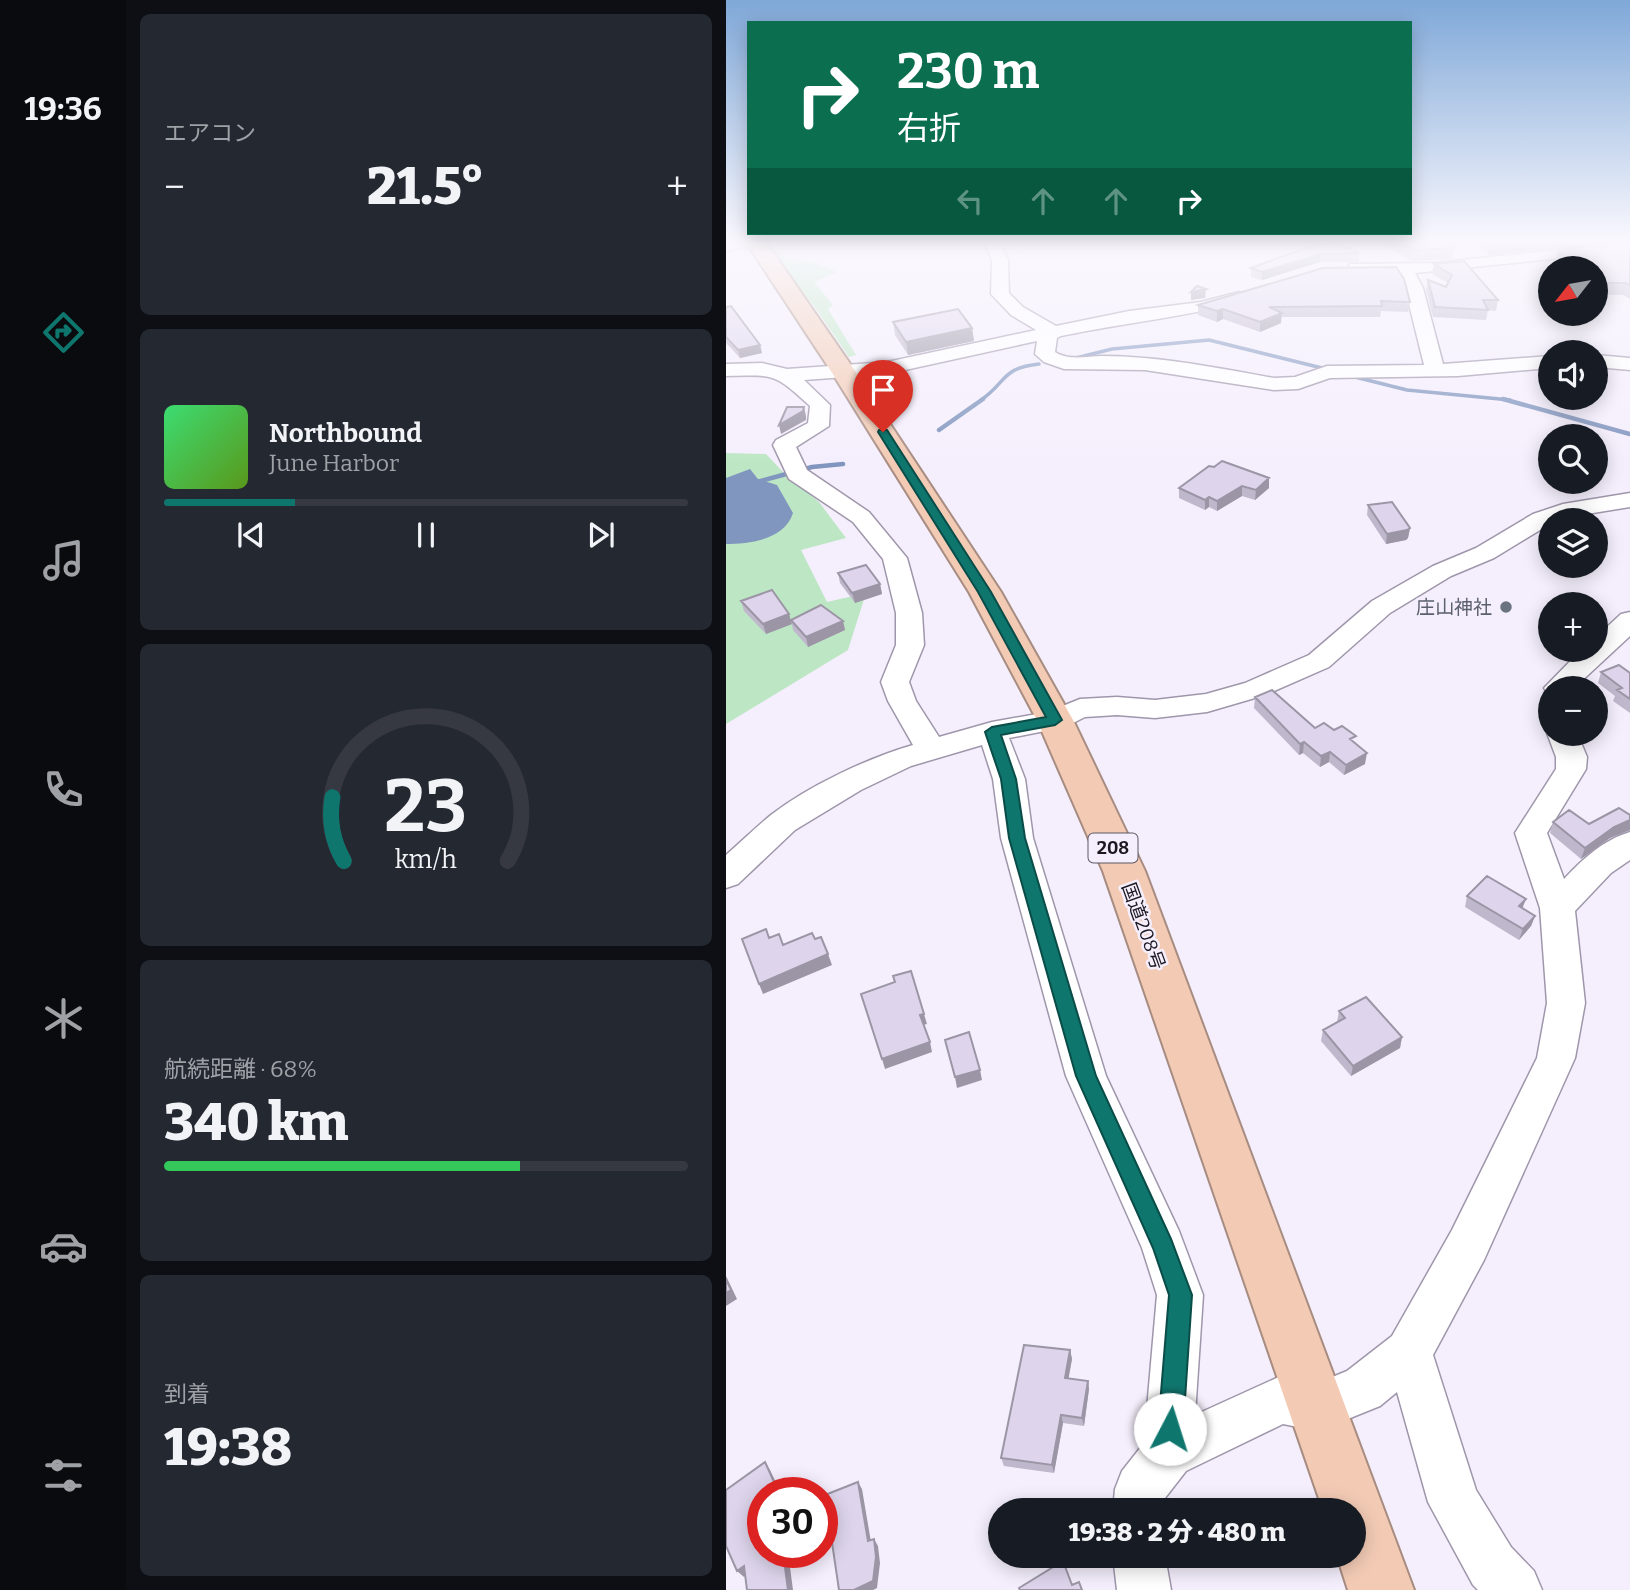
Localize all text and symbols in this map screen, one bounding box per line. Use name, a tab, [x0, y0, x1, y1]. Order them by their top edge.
text: 230 m	[897, 42, 1040, 101]
icon: right	[782, 49, 873, 140]
text: 19:36	[24, 90, 102, 128]
text: 右折	[897, 109, 961, 147]
text: エアコン	[164, 119, 256, 147]
text: 21.5°	[367, 155, 484, 218]
text: −	[164, 164, 185, 210]
text: +	[666, 164, 688, 210]
icon: left	[951, 182, 989, 220]
icon: ahead	[1024, 182, 1062, 220]
icon: ahead	[1097, 182, 1135, 220]
icon: right	[1170, 182, 1208, 220]
north arrow	[1538, 256, 1608, 326]
map controls	[1538, 256, 1608, 746]
icon: directions	[39, 308, 88, 357]
button: sound	[1538, 340, 1608, 410]
pin	[853, 360, 913, 432]
icon: arrive	[864, 371, 902, 409]
text: Northbound	[269, 418, 422, 449]
button: search	[1538, 424, 1608, 494]
text: June Harbor	[269, 449, 399, 477]
button: layers	[1538, 508, 1608, 578]
icon: previous	[232, 516, 270, 554]
icon: pause	[407, 516, 445, 554]
icon: next	[582, 516, 620, 554]
icon: music	[39, 536, 88, 585]
button: +	[1538, 592, 1608, 662]
place label: 庄山神社	[1416, 596, 1492, 619]
marker: 庄山神社	[1498, 599, 1514, 615]
button: −	[1538, 676, 1608, 746]
text: 23	[385, 763, 467, 850]
icon: phone	[39, 765, 88, 814]
road number: 208	[1088, 834, 1138, 862]
text: km/h	[395, 845, 457, 875]
street label: 国道208号	[1117, 880, 1170, 973]
icon: climate	[39, 994, 88, 1043]
text: 航続距離 · 68%	[164, 1055, 317, 1083]
text: 340 km	[164, 1091, 349, 1154]
icon: car	[39, 1222, 88, 1271]
text: 到着	[164, 1380, 210, 1408]
position arrow	[1133, 1392, 1207, 1466]
text: 19:38	[164, 1416, 292, 1479]
icon: filters	[39, 1451, 88, 1500]
speed limit sign: 30	[747, 1477, 838, 1568]
text: 19:38 · 2 分 · 480 m	[1068, 1517, 1286, 1548]

